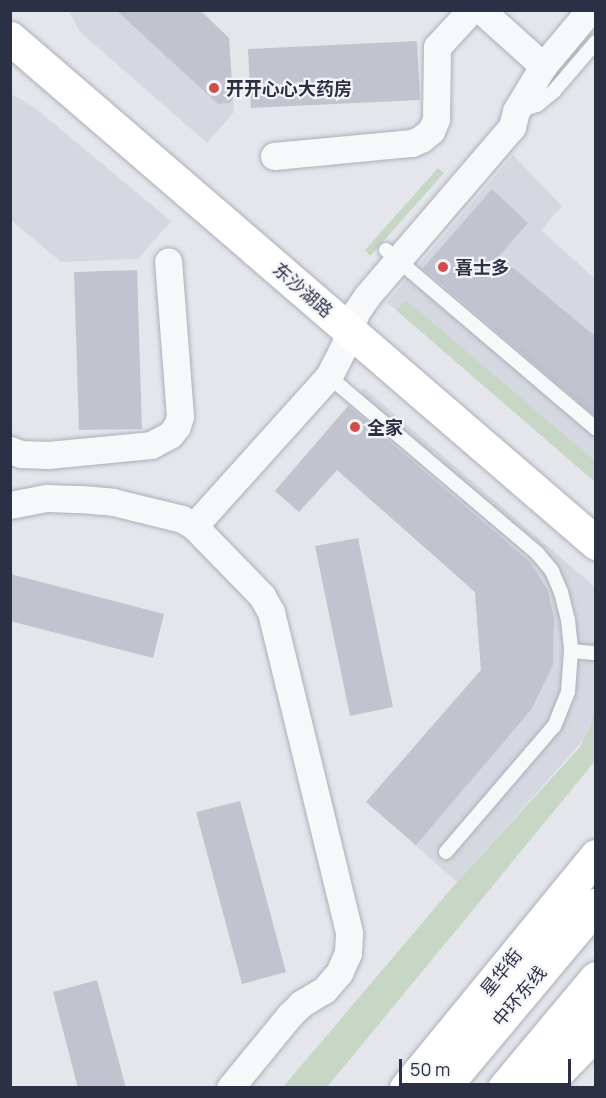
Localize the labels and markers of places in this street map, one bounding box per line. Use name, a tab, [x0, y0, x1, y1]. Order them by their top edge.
place label: 开开心心大药房	[226, 77, 352, 99]
marker: 开开心心大药房	[207, 81, 221, 95]
place label: 喜士多	[455, 256, 509, 278]
marker: 喜士多	[436, 260, 450, 274]
place label: 全家	[367, 416, 403, 438]
marker: 全家	[348, 420, 362, 434]

